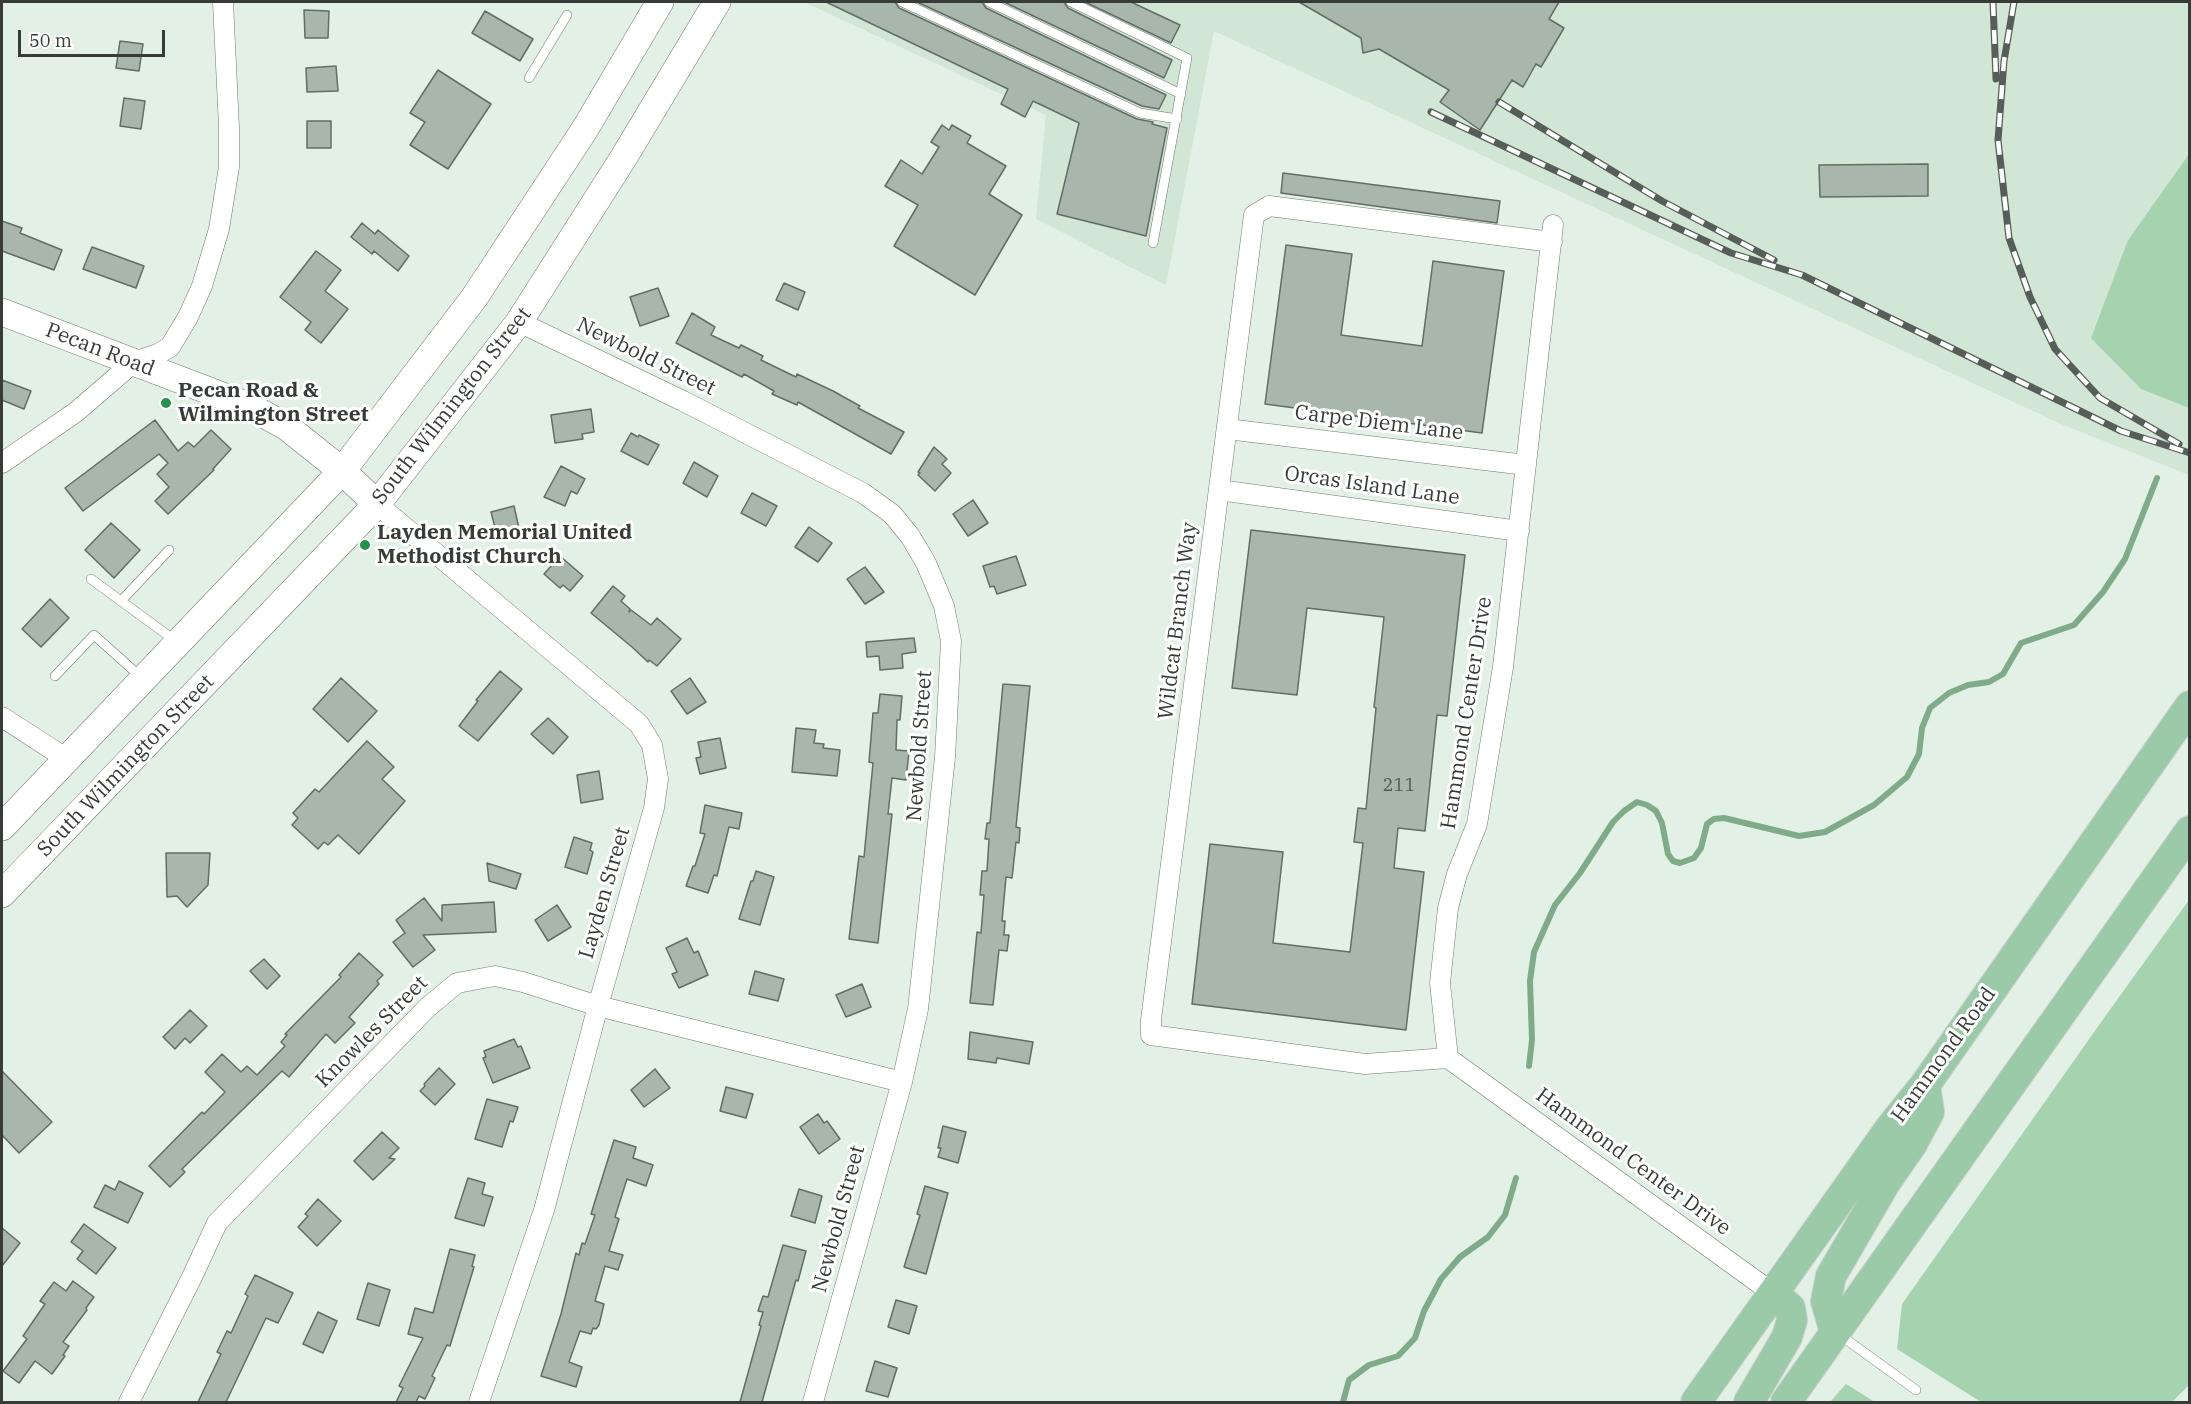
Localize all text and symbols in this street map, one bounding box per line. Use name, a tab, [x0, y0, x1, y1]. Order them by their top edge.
scale bar	[21, 18, 168, 56]
text: 50 m	[29, 29, 72, 52]
street label: South Wilmington Street	[367, 302, 537, 510]
street label: Newbold Street	[572, 313, 720, 401]
street label: Pecan Road	[42, 318, 158, 382]
place label: Pecan Road & Wilmington Street	[178, 378, 368, 428]
marker: Pecan Road & Wilmington Street	[159, 396, 173, 410]
street label: Carpe Diem Lane	[1293, 400, 1465, 446]
street label: Orcas Island Lane	[1283, 461, 1461, 511]
place label: Layden Memorial United Methodist Church	[377, 520, 632, 570]
street label: Wildcat Branch Way	[1153, 521, 1203, 721]
marker: Layden Memorial United Methodist Church	[358, 538, 372, 552]
street label: Hammond Center Drive	[1436, 595, 1498, 831]
street label: South Wilmington Street	[32, 670, 220, 862]
street label: Newbold Street	[902, 670, 938, 822]
house number: 211	[1383, 775, 1415, 797]
street label: Layden Street	[574, 824, 636, 962]
street label: Knowles Street	[311, 971, 433, 1093]
street label: Hammond Road	[1886, 982, 2002, 1128]
street label: Hammond Center Drive	[1531, 1083, 1735, 1241]
street label: Newbold Street	[807, 1143, 871, 1295]

